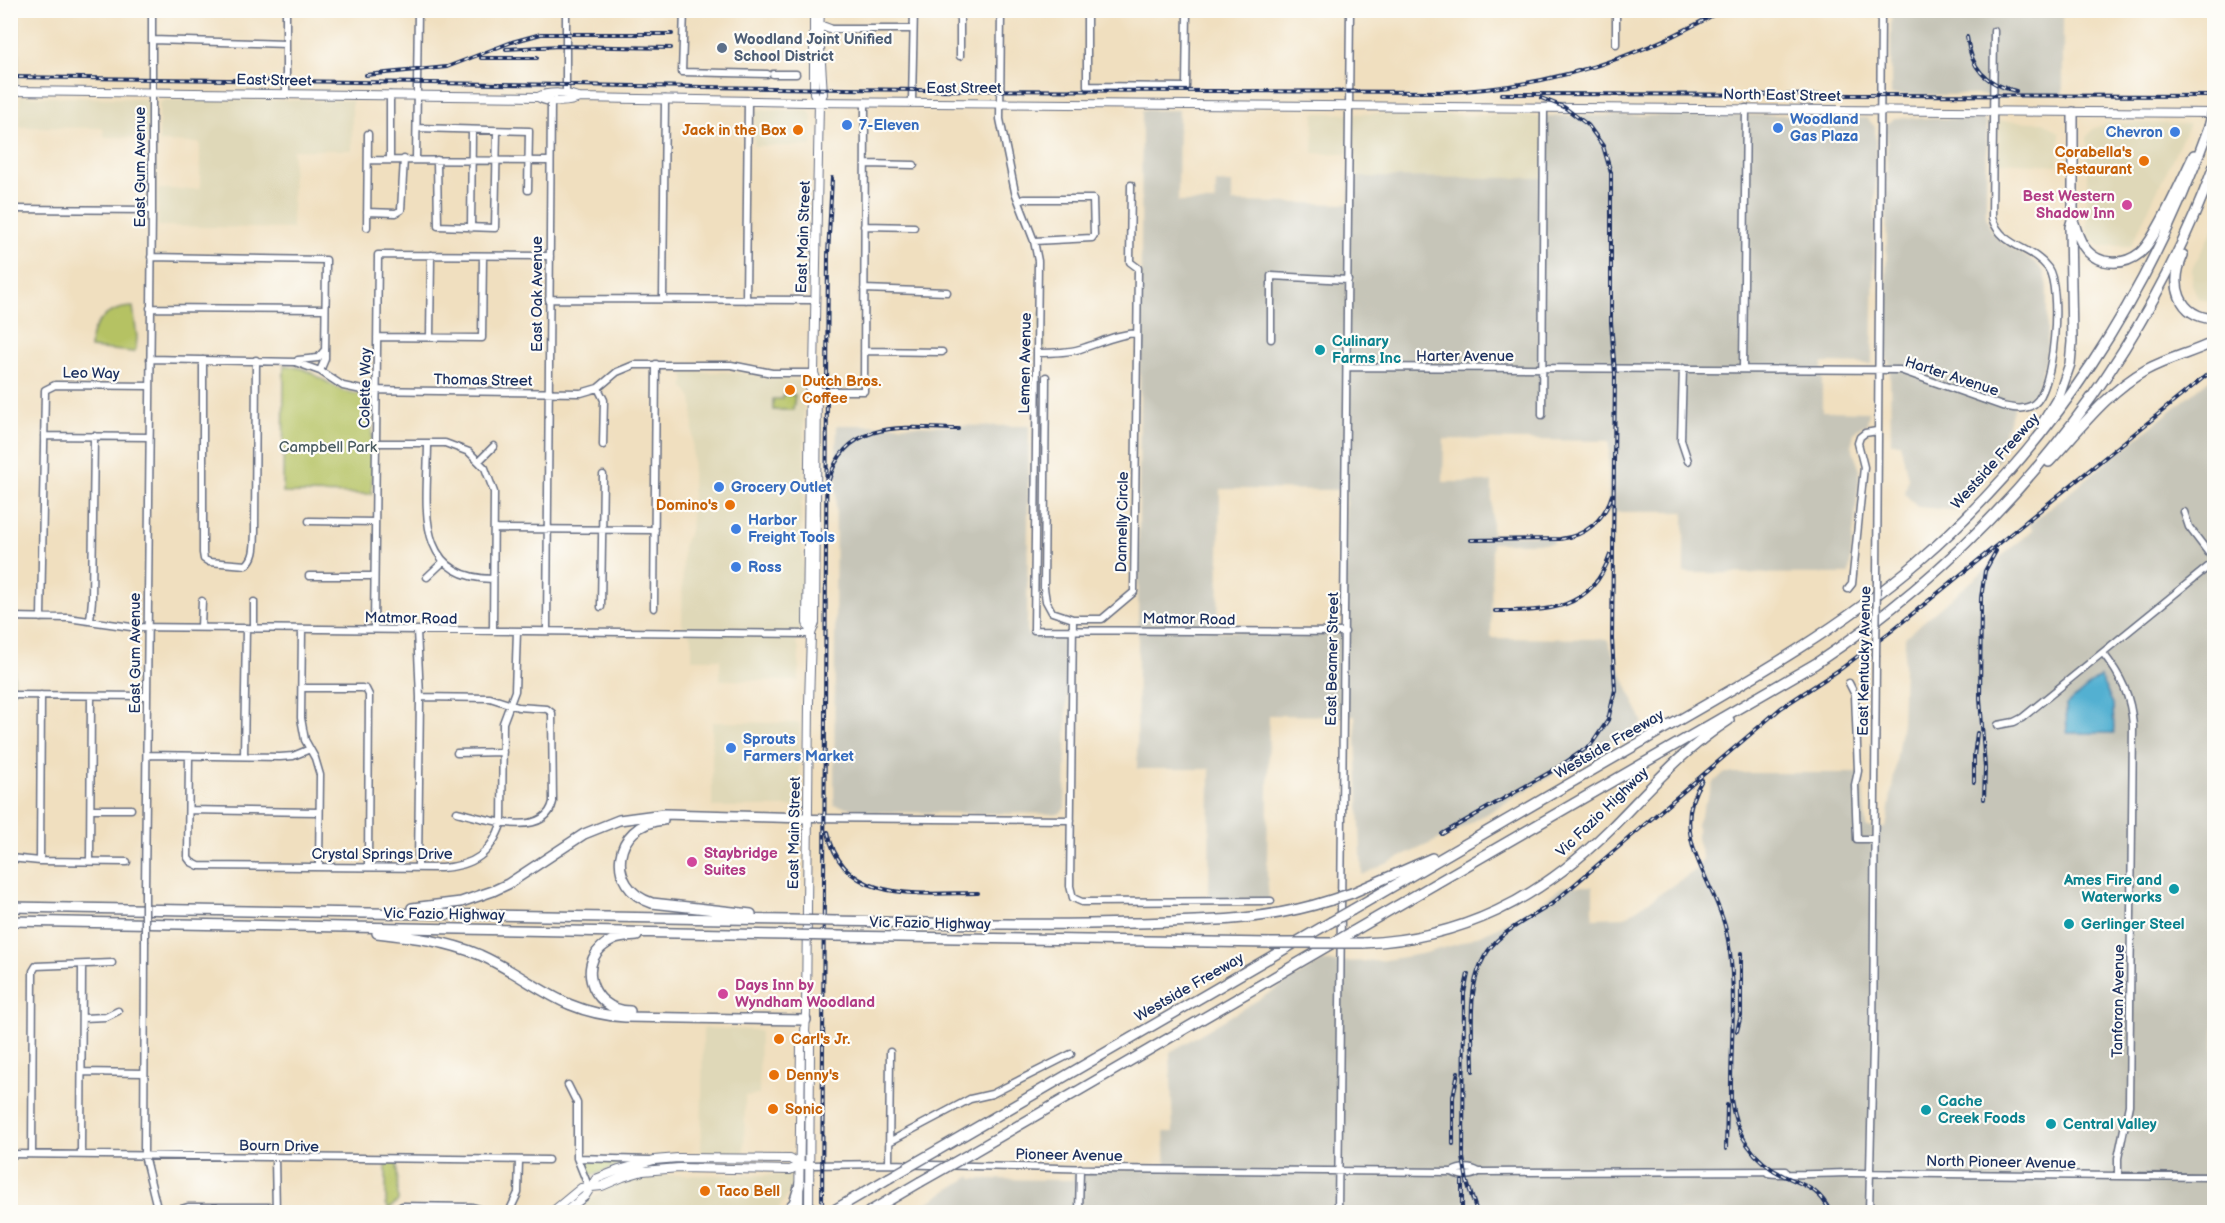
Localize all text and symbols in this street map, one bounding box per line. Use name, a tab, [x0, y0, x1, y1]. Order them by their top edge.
place label: Woodland Joint Unified School District	[734, 30, 892, 66]
marker: Woodland Joint Unified School District	[715, 41, 729, 55]
street label: East Street	[236, 70, 312, 91]
street label: East Street	[926, 79, 1002, 98]
street label: North East Street	[1723, 85, 1841, 106]
street label: East Gum Avenue	[131, 106, 150, 227]
place label: Woodland Gas Plaza	[1790, 110, 1858, 146]
place label: 7-Eleven	[859, 116, 919, 135]
marker: 7-Eleven	[840, 118, 854, 132]
place label: Jack in the Box	[682, 121, 786, 140]
marker: Woodland Gas Plaza	[1771, 121, 1785, 135]
marker: Jack in the Box	[791, 123, 805, 137]
place label: Chevron	[2106, 123, 2163, 142]
marker: Chevron	[2168, 125, 2182, 139]
place label: Corabella's Restaurant	[2055, 143, 2132, 179]
marker: Corabella's Restaurant	[2137, 154, 2151, 168]
street label: East Main Street	[792, 180, 815, 294]
place label: Best Western Shadow Inn	[2022, 187, 2115, 223]
marker: Best Western Shadow Inn	[2120, 198, 2134, 212]
street label: East Oak Avenue	[528, 236, 547, 352]
street label: Lemen Avenue	[1015, 312, 1036, 414]
place label: Culinary Farms Inc	[1332, 332, 1401, 368]
marker: Culinary Farms Inc	[1313, 343, 1327, 357]
street label: Colette Way	[355, 347, 376, 428]
street label: Harter Avenue	[1416, 347, 1514, 366]
street label: Harter Avenue	[1902, 352, 2001, 401]
street label: Leo Way	[62, 364, 120, 384]
street label: Thomas Street	[433, 370, 533, 391]
place label: Dutch Bros. Coffee	[802, 372, 882, 408]
marker: Dutch Bros. Coffee	[783, 383, 797, 397]
street label: Westside Freeway	[1947, 409, 2044, 513]
park label: Campbell Park	[279, 438, 378, 457]
street label: Dannelly Circle	[1112, 471, 1133, 573]
place label: Grocery Outlet	[731, 478, 832, 497]
marker: Grocery Outlet	[712, 480, 726, 494]
place label: Domino's	[656, 496, 718, 515]
marker: Domino's	[723, 498, 737, 512]
place label: Harbor Freight Tools	[748, 511, 835, 547]
marker: Harbor Freight Tools	[729, 522, 743, 536]
place label: Ross	[748, 558, 782, 577]
marker: Ross	[729, 560, 743, 574]
street label: East Kentucky Avenue	[1854, 586, 1875, 736]
street label: East Gum Avenue	[126, 592, 145, 713]
street label: East Beamer Street	[1322, 592, 1343, 726]
street label: Matmor Road	[364, 608, 458, 629]
street label: Matmor Road	[1142, 609, 1236, 630]
street label: Westside Freeway	[1551, 705, 1668, 783]
place label: Sprouts Farmers Market	[743, 730, 854, 766]
marker: Sprouts Farmers Market	[724, 741, 738, 755]
street label: Vic Fazio Highway	[1552, 763, 1653, 861]
street label: East Main Street	[784, 776, 805, 890]
place label: Staybridge Suites	[704, 844, 778, 880]
street label: Crystal Springs Drive	[311, 845, 453, 864]
marker: Staybridge Suites	[685, 855, 699, 869]
place label: Ames Fire and Waterworks	[2063, 871, 2162, 907]
marker: Ames Fire and Waterworks	[2167, 882, 2181, 896]
street label: Vic Fazio Highway	[383, 904, 505, 925]
street label: Vic Fazio Highway	[869, 913, 991, 934]
place label: Gerlinger Steel	[2081, 915, 2185, 934]
marker: Gerlinger Steel	[2062, 917, 2076, 931]
street label: Tanforan Avenue	[2108, 944, 2129, 1058]
street label: Westside Freeway	[1131, 948, 1248, 1026]
place label: Days Inn by Wyndham Woodland	[735, 976, 875, 1012]
marker: Days Inn by Wyndham Woodland	[716, 987, 730, 1001]
place label: Carl's Jr.	[791, 1030, 850, 1049]
marker: Carl's Jr.	[772, 1032, 786, 1046]
place label: Denny's	[786, 1066, 839, 1085]
marker: Denny's	[767, 1068, 781, 1082]
place label: Cache Creek Foods	[1938, 1092, 2025, 1128]
place label: Sonic	[785, 1100, 823, 1119]
marker: Sonic	[766, 1102, 780, 1116]
marker: Cache Creek Foods	[1919, 1103, 1933, 1117]
place label: Central Valley	[2063, 1115, 2157, 1134]
marker: Central Valley	[2044, 1117, 2058, 1131]
street label: Bourn Drive	[239, 1136, 319, 1157]
street label: Pioneer Avenue	[1015, 1145, 1123, 1166]
street label: North Pioneer Avenue	[1926, 1152, 2076, 1173]
place label: Taco Bell	[717, 1182, 780, 1201]
marker: Taco Bell	[698, 1184, 712, 1198]

